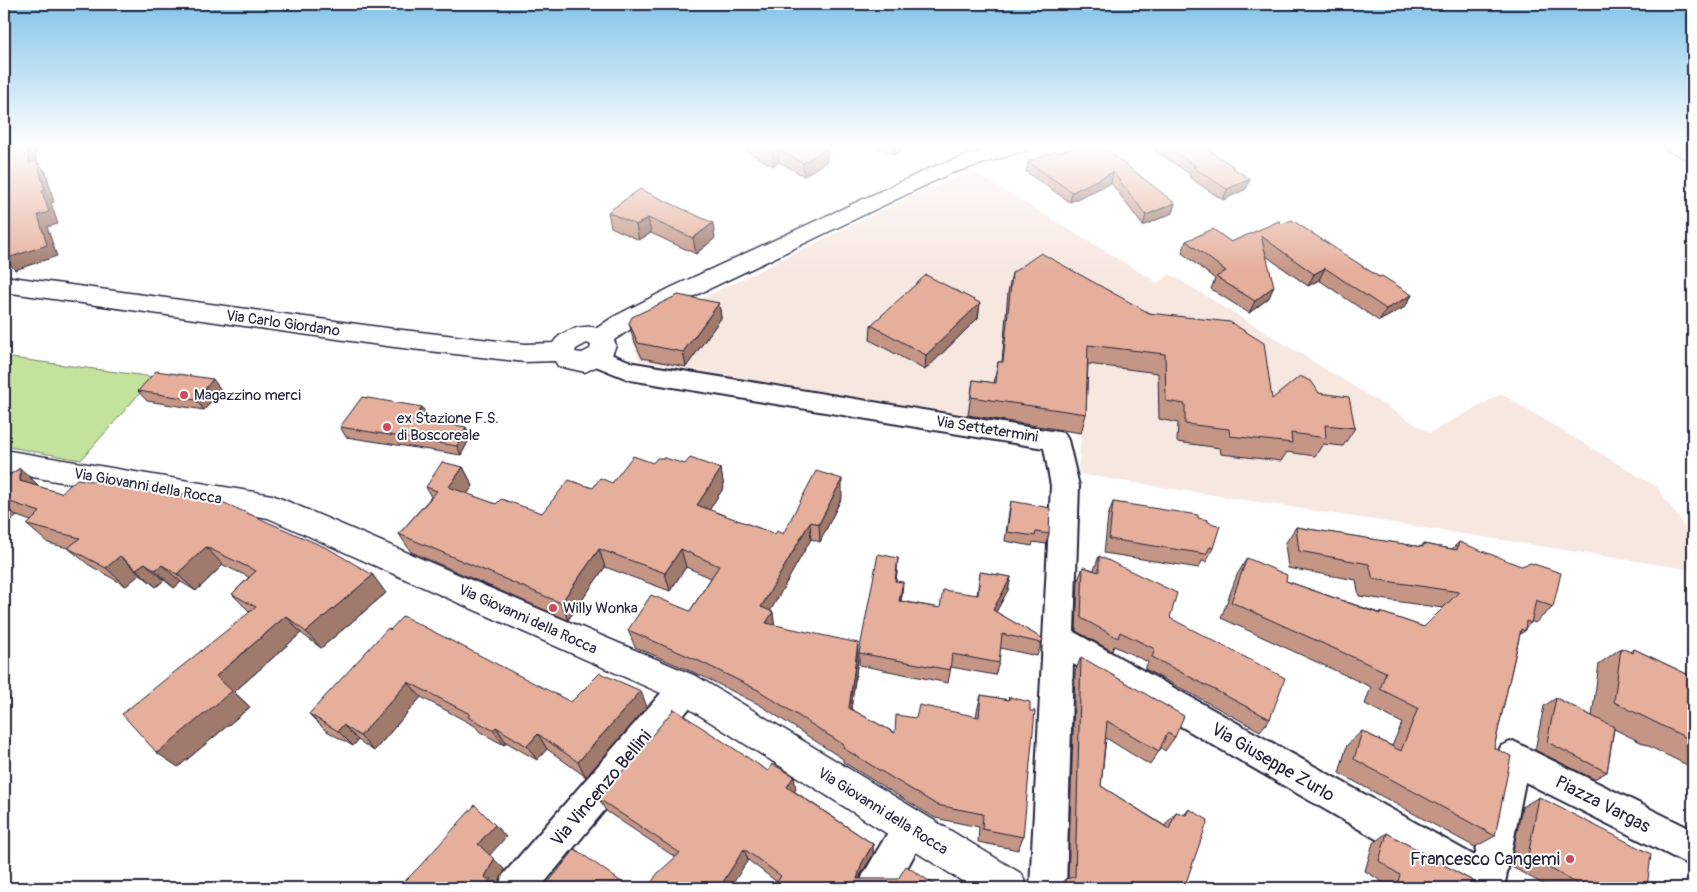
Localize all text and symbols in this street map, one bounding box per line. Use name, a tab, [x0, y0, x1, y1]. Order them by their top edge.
street label: Via Carlo Giordano	[225, 306, 341, 341]
place label: Magazzino merci	[194, 386, 301, 405]
marker: Magazzino merci	[178, 389, 190, 401]
place label: ex Stazione F.S. di Boscoreale	[397, 409, 499, 445]
street label: Via Settetermini	[934, 412, 1040, 447]
marker: ex Stazione F.S. di Boscoreale	[381, 421, 393, 433]
street label: Via Giovanni della Rocca	[72, 464, 223, 509]
street label: Via Giovanni della Rocca	[455, 580, 600, 659]
place label: Willy Wonka	[563, 599, 638, 618]
marker: Willy Wonka	[547, 602, 559, 614]
street label: Via Giuseppe Zurlo	[1207, 718, 1339, 807]
street label: Via Vincenzo Bellini	[546, 725, 657, 851]
street label: Via Giovanni della Rocca	[814, 764, 951, 859]
street label: Piazza Vargas	[1551, 771, 1654, 838]
place label: Francesco Cangemi	[1410, 848, 1560, 871]
marker: Francesco Cangemi	[1564, 853, 1576, 865]

